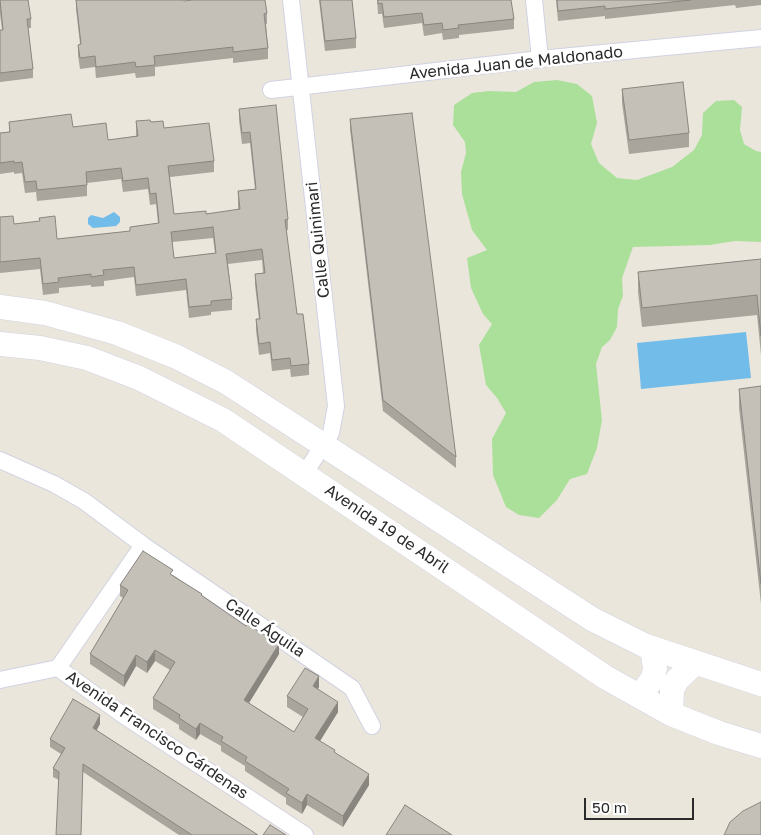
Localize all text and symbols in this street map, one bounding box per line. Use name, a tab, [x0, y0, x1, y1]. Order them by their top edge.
street label: Avenida Juan de Maldonado	[408, 42, 624, 84]
street label: Calle Quinimari	[302, 181, 334, 299]
street label: Avenida 19 de Abril	[321, 480, 453, 578]
street label: Calle Águila	[222, 594, 308, 662]
street label: Avenida Francisco Cárdenas	[62, 667, 252, 803]
scale bar	[586, 788, 696, 820]
text: 50 m	[592, 798, 627, 816]

